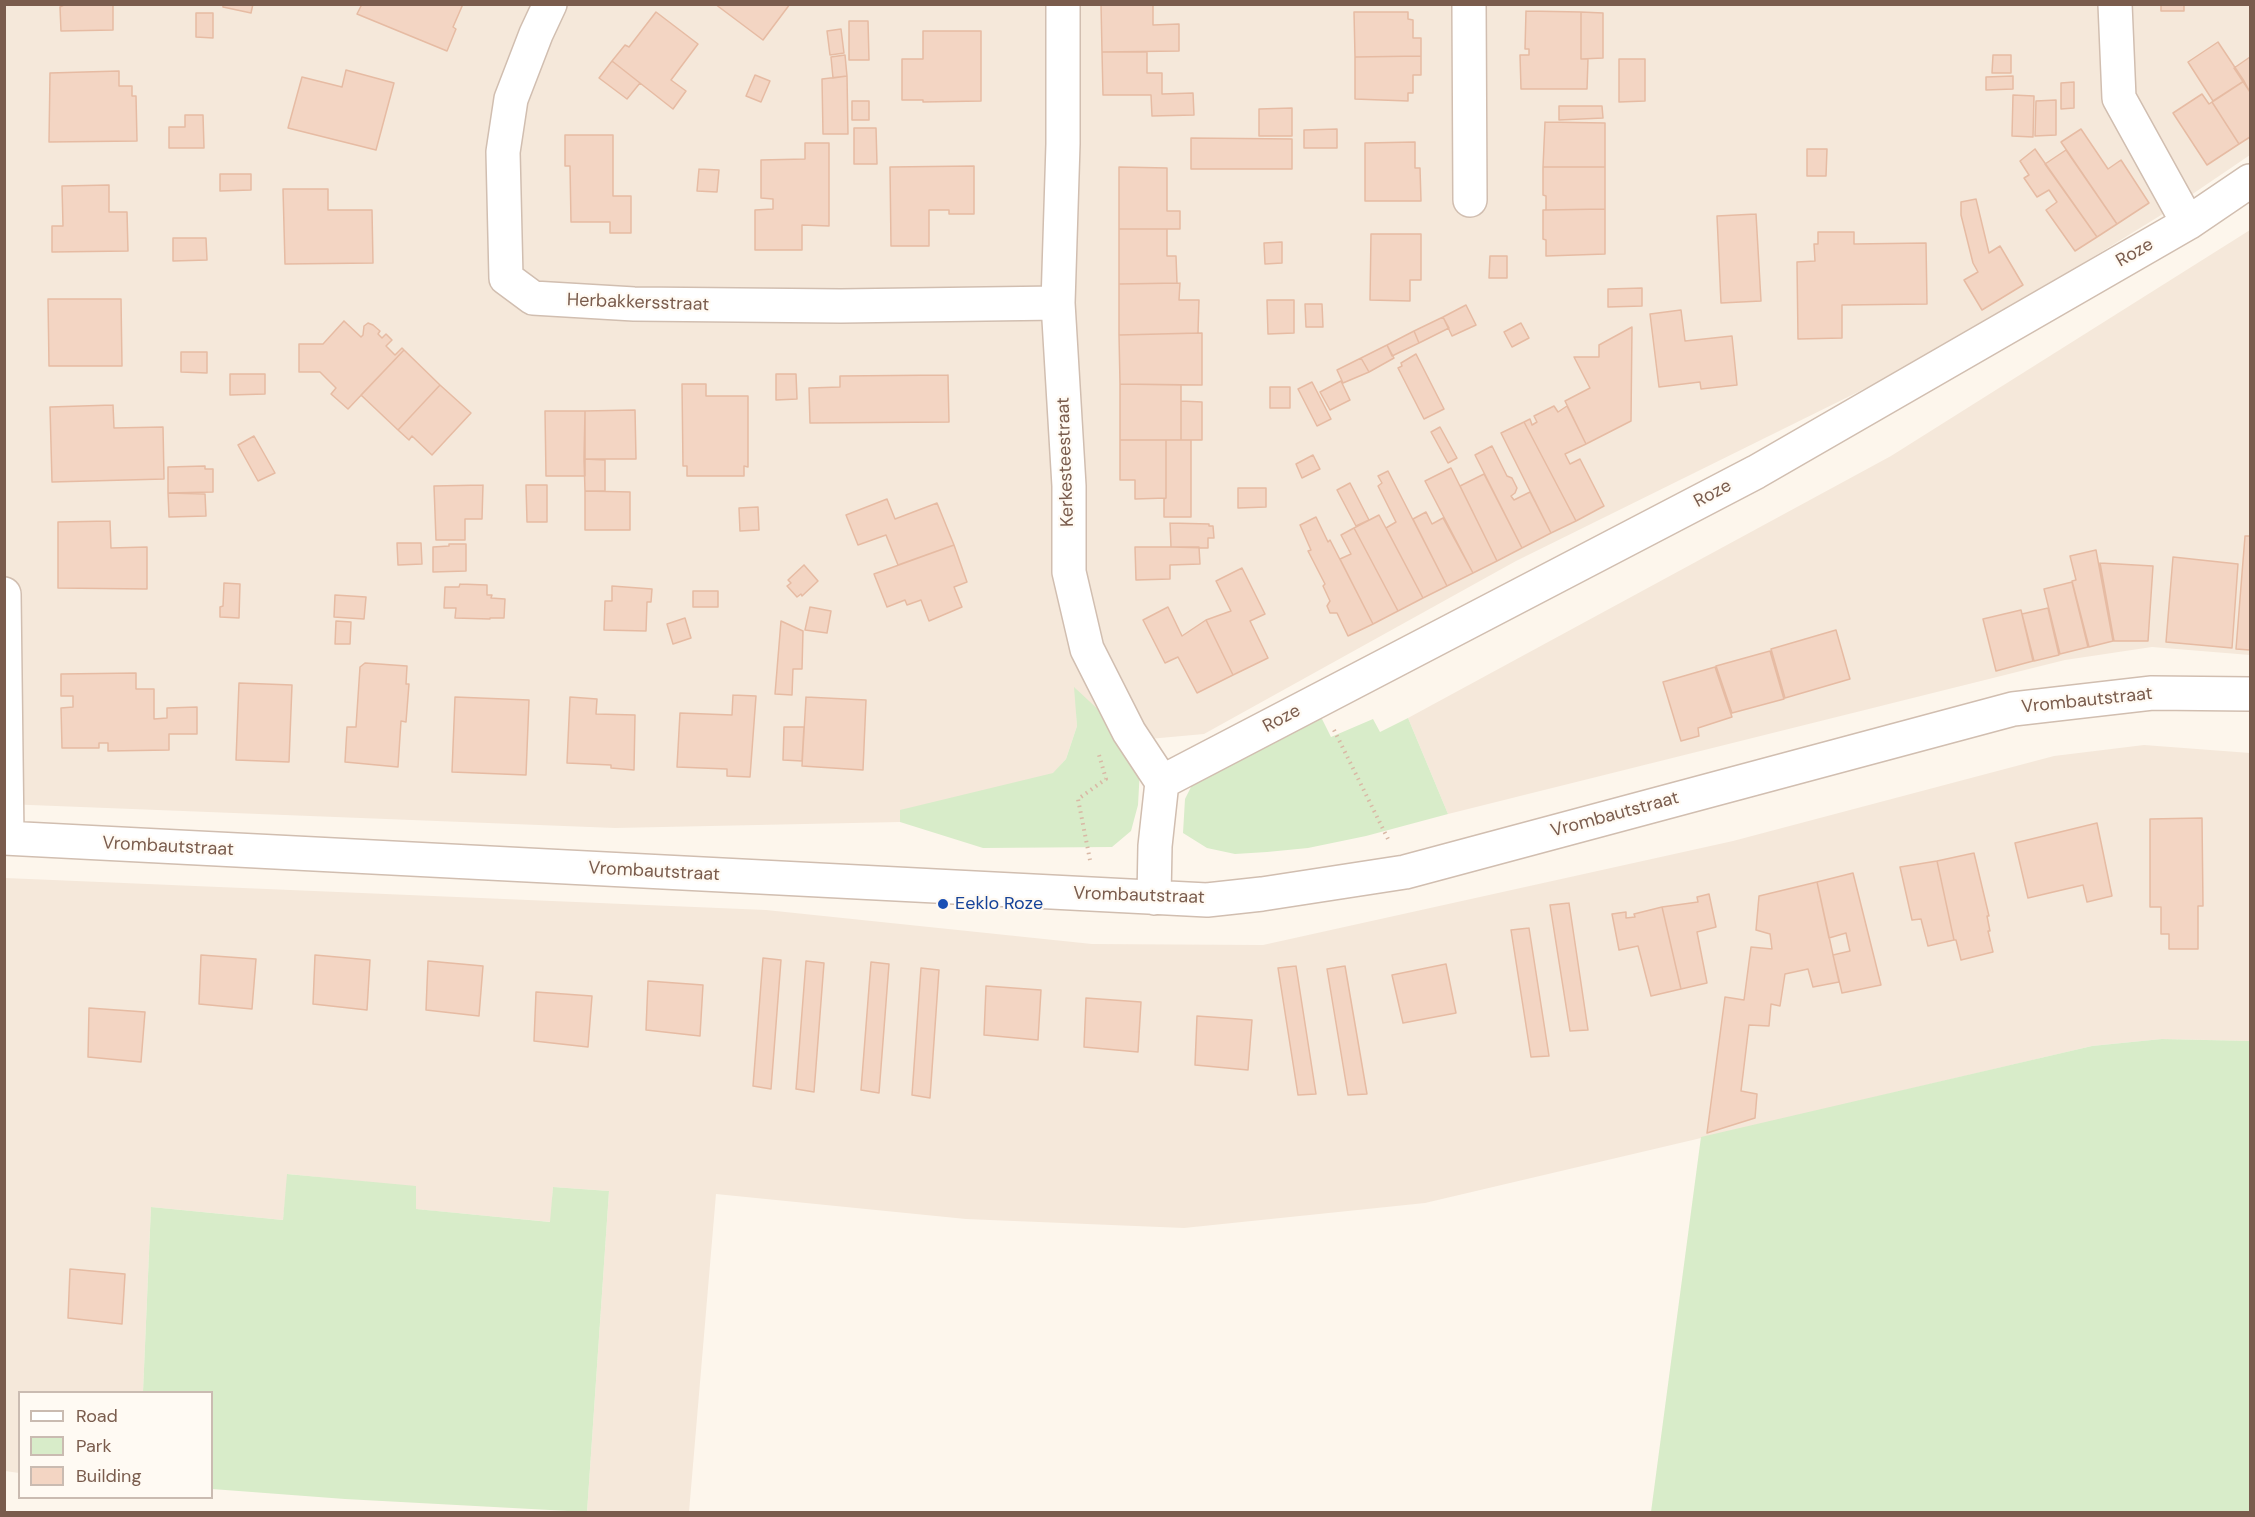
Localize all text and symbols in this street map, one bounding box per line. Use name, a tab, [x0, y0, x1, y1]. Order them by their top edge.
street label: Roze	[2113, 234, 2157, 272]
street label: Herbakkersstraat	[566, 290, 710, 316]
street label: Kerkesteestraat	[1053, 397, 1079, 527]
street label: Roze	[1691, 475, 1735, 513]
street label: Vrombautstraat	[2020, 683, 2154, 719]
street label: Roze	[1260, 700, 1304, 738]
street label: Vrombautstraat	[1549, 788, 1681, 842]
street label: Vrombautstraat	[102, 833, 234, 861]
street label: Vrombautstraat	[588, 858, 720, 886]
street label: Vrombautstraat	[1073, 883, 1205, 909]
place label: Eeklo Roze	[955, 893, 1043, 915]
marker: Eeklo Roze	[936, 897, 950, 911]
legend	[18, 1391, 213, 1499]
text: Road	[76, 1404, 118, 1428]
text: Park	[76, 1434, 112, 1458]
text: Building	[76, 1464, 141, 1488]

